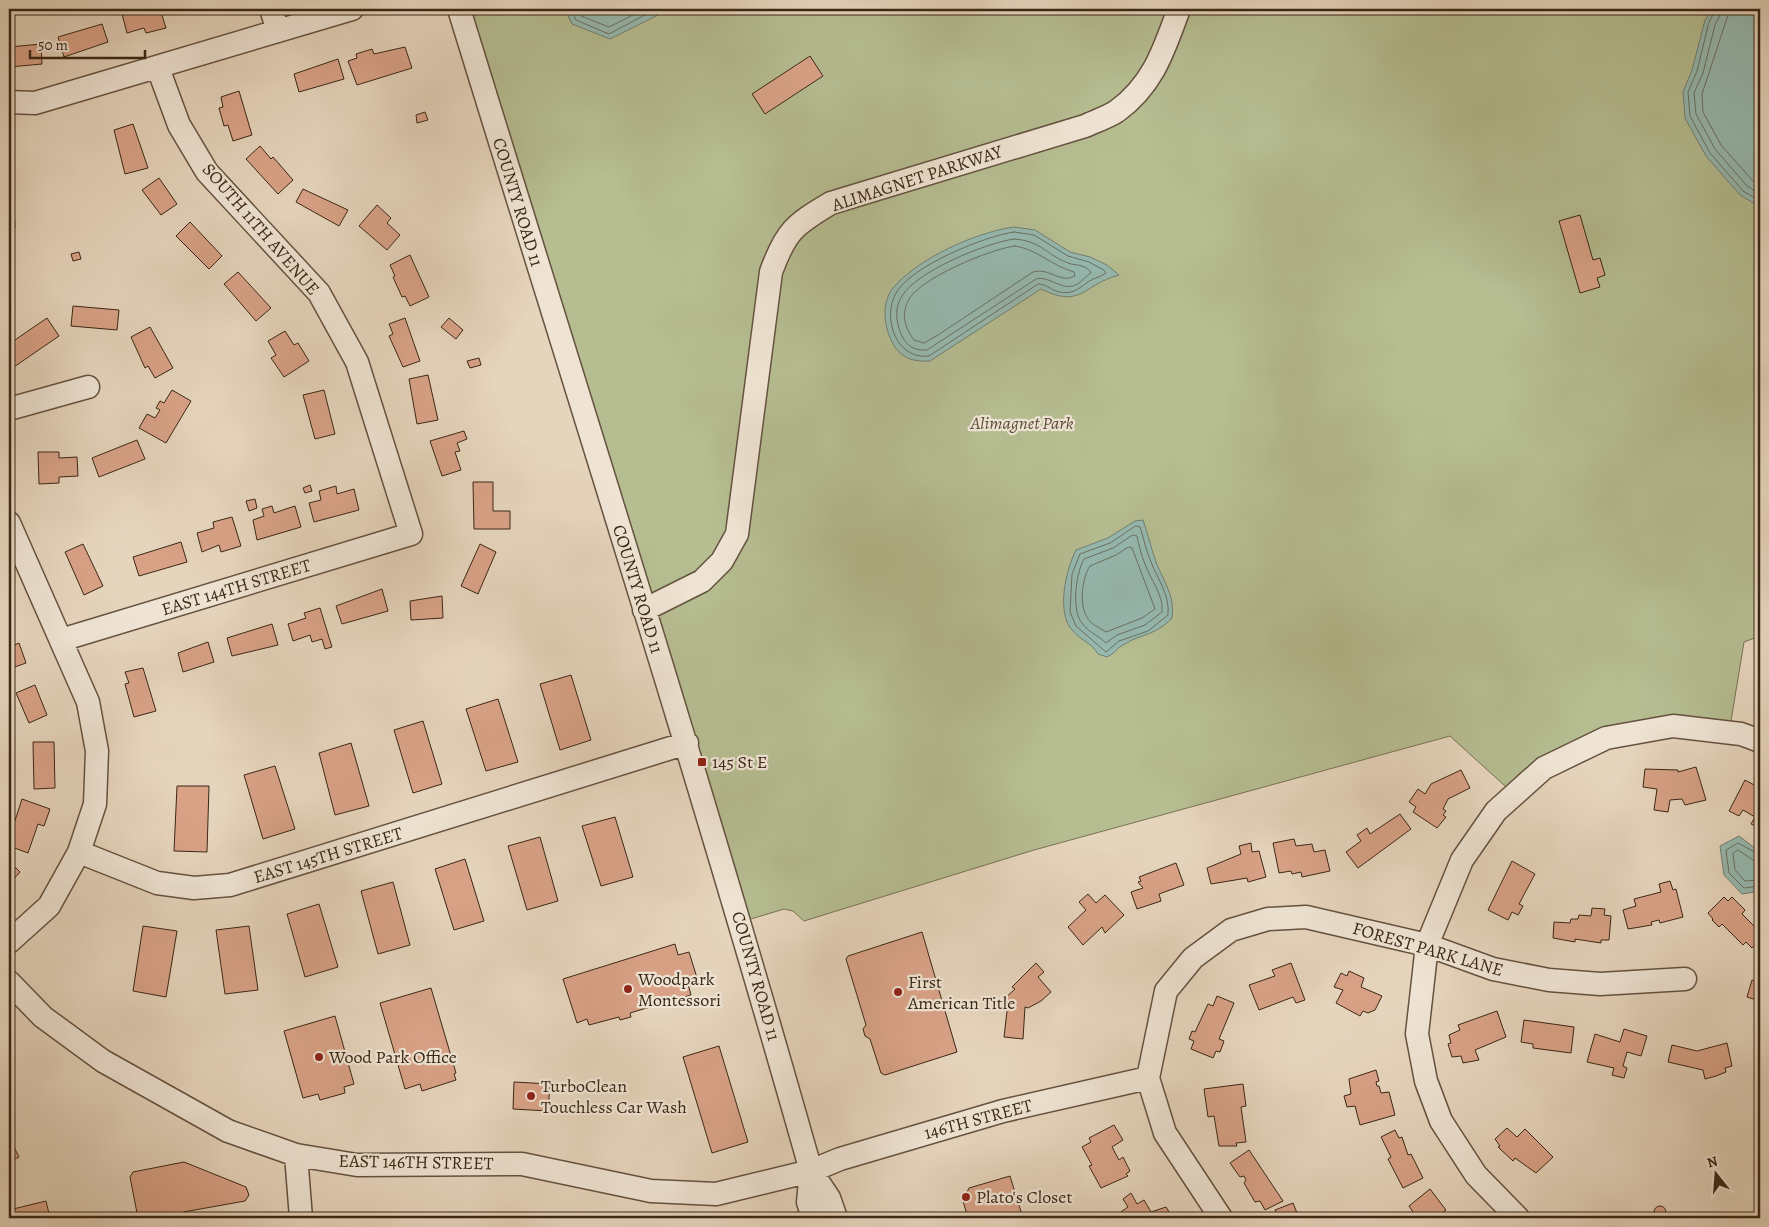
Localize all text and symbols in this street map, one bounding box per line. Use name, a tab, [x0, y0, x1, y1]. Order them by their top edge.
scale bar	[30, 28, 145, 60]
text: 50 m	[38, 35, 68, 55]
street label: COUNTY ROAD 11	[487, 135, 549, 269]
street label: ALIMAGNET PARKWAY	[828, 139, 1007, 217]
street label: SOUTH 11TH AVENUE	[197, 158, 325, 300]
park label: Alimagnet Park	[969, 411, 1074, 435]
street label: COUNTY ROAD 11	[607, 522, 669, 656]
street label: EAST 144TH STREET	[158, 553, 314, 621]
place label: 145 St E	[712, 750, 767, 774]
marker: 145 St E	[696, 756, 708, 768]
street label: EAST 145TH STREET	[251, 821, 406, 889]
street label: COUNTY ROAD 11	[726, 908, 786, 1044]
street label: FOREST PARK LANE	[1350, 916, 1506, 982]
place label: Woodpark Montessori	[637, 967, 721, 1012]
place label: First American Title	[907, 970, 1015, 1015]
marker: Woodpark Montessori	[622, 983, 634, 995]
marker: First American Title	[892, 986, 904, 998]
place label: Wood Park Office	[328, 1045, 457, 1069]
marker: Wood Park Office	[313, 1051, 325, 1063]
place label: TurboClean Touchless Car Wash	[541, 1074, 687, 1119]
marker: TurboClean Touchless Car Wash	[525, 1090, 537, 1102]
street label: 146TH STREET	[921, 1093, 1035, 1145]
street label: EAST 146TH STREET	[338, 1149, 494, 1175]
north arrow	[1692, 1150, 1742, 1200]
text: N	[1705, 1151, 1720, 1173]
place label: Plato's Closet	[976, 1185, 1072, 1209]
marker: Plato's Closet	[960, 1191, 972, 1203]

